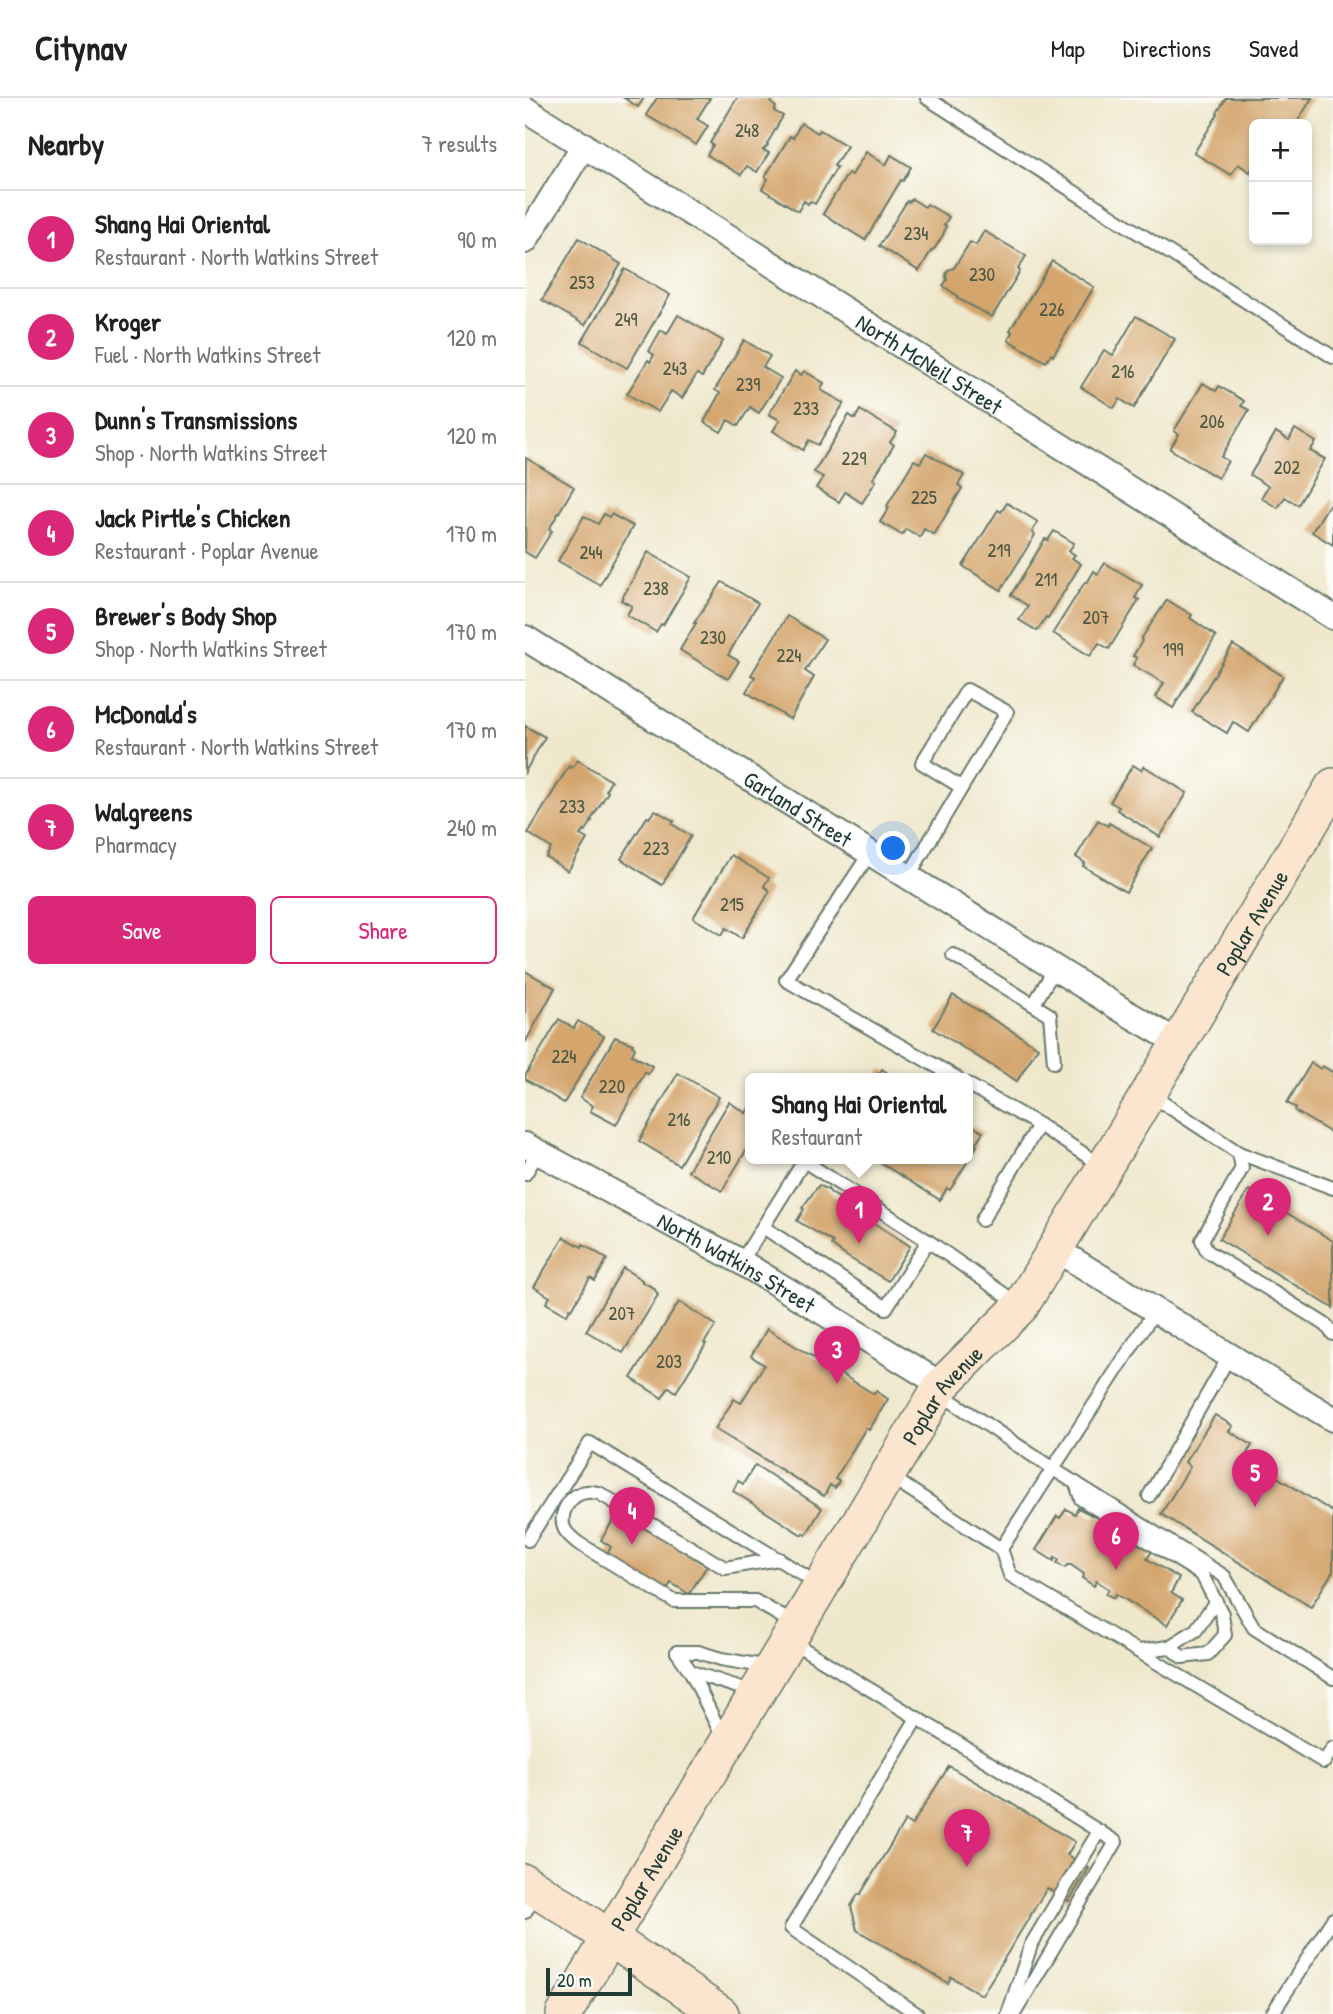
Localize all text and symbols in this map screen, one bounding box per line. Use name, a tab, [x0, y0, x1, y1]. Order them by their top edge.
text: Citynav	[35, 26, 127, 70]
text: Map	[1051, 32, 1085, 64]
text: Directions	[1123, 32, 1211, 64]
text: Saved	[1249, 32, 1298, 64]
house number: 248	[735, 117, 759, 143]
map controls	[1249, 119, 1312, 245]
button: +	[1249, 119, 1312, 182]
text: Nearby	[28, 124, 104, 164]
text: 7 results	[421, 128, 497, 159]
button: −	[1249, 182, 1312, 245]
text: Shang Hai Oriental	[95, 206, 270, 241]
house number: 234	[904, 220, 928, 246]
text: 1	[47, 224, 55, 255]
text: 90 m	[457, 224, 497, 255]
text: Restaurant · North Watkins Street	[95, 241, 378, 272]
house number: 230	[969, 261, 995, 287]
house number: 253	[569, 269, 595, 295]
house number: 226	[1039, 296, 1065, 322]
text: Kroger	[95, 304, 161, 339]
house number: 249	[615, 306, 638, 332]
street label: North McNeil Street	[851, 306, 1010, 422]
text: 2	[46, 322, 56, 353]
text: 120 m	[447, 322, 497, 353]
text: Fuel · North Watkins Street	[95, 339, 320, 370]
house number: 243	[663, 355, 687, 381]
house number: 216	[1111, 358, 1135, 384]
house number: 239	[736, 371, 760, 397]
house number: 233	[793, 395, 819, 421]
text: Dunn's Transmissions	[95, 402, 297, 437]
house number: 206	[1200, 408, 1225, 434]
text: 3	[46, 420, 56, 451]
text: 120 m	[447, 420, 497, 451]
text: Shop · North Watkins Street	[95, 437, 327, 468]
house number: 229	[842, 445, 866, 471]
house number: 202	[1274, 454, 1300, 480]
house number: 225	[911, 484, 937, 510]
text: Jack Pirtle's Chicken	[95, 500, 290, 535]
text: 4	[47, 518, 55, 549]
text: 170 m	[446, 518, 497, 549]
text: Restaurant · Poplar Avenue	[95, 535, 319, 566]
house number: 219	[988, 537, 1010, 563]
house number: 244	[579, 539, 603, 565]
house number: 211	[1035, 566, 1057, 592]
house number: 238	[643, 575, 669, 601]
text: Brewer's Body Shop	[95, 598, 276, 633]
house number: 207	[1083, 604, 1109, 630]
text: 5	[46, 616, 56, 647]
text: 170 m	[446, 616, 497, 647]
house number: 230	[700, 624, 726, 650]
text: Shop · North Watkins Street	[95, 633, 327, 664]
house number: 199	[1163, 636, 1183, 662]
house number: 224	[777, 642, 801, 668]
text: McDonald's	[95, 696, 197, 731]
text: 6	[46, 714, 56, 745]
text: 170 m	[446, 714, 497, 745]
text: Restaurant · North Watkins Street	[95, 731, 378, 762]
street label: Garland Street	[738, 763, 859, 854]
house number: 233	[559, 793, 585, 819]
text: Walgreens	[95, 794, 192, 829]
text: 7	[45, 812, 57, 843]
text: 240 m	[446, 812, 497, 843]
text: Pharmacy	[95, 829, 177, 860]
your location	[876, 831, 910, 865]
house number: 223	[643, 835, 669, 861]
street label: Poplar Avenue	[1208, 864, 1295, 981]
house number: 215	[720, 891, 744, 917]
button: Save	[28, 896, 256, 964]
button: Share	[270, 896, 497, 964]
house number: 224	[552, 1043, 576, 1069]
house number: 220	[599, 1073, 625, 1099]
popup	[745, 1073, 973, 1164]
text: Shang Hai Oriental	[772, 1086, 946, 1121]
house number: 216	[667, 1106, 691, 1132]
text: Restaurant	[772, 1121, 862, 1152]
house number: 210	[707, 1144, 731, 1170]
pin: 2	[1245, 1178, 1291, 1236]
pin: 1	[836, 1186, 882, 1244]
street label: North Watkins Street	[652, 1204, 822, 1320]
house number: 207	[609, 1300, 635, 1326]
pin: 3	[814, 1326, 860, 1384]
street label: Poplar Avenue	[894, 1338, 989, 1450]
house number: 203	[656, 1348, 682, 1374]
pin: 5	[1232, 1449, 1278, 1507]
pin: 4	[609, 1487, 655, 1545]
pin: 6	[1093, 1512, 1139, 1570]
pin: 7	[944, 1809, 990, 1867]
street label: Poplar Avenue	[602, 1819, 689, 1936]
scale bar	[546, 1965, 632, 1997]
text: 20 m	[557, 1967, 592, 1993]

